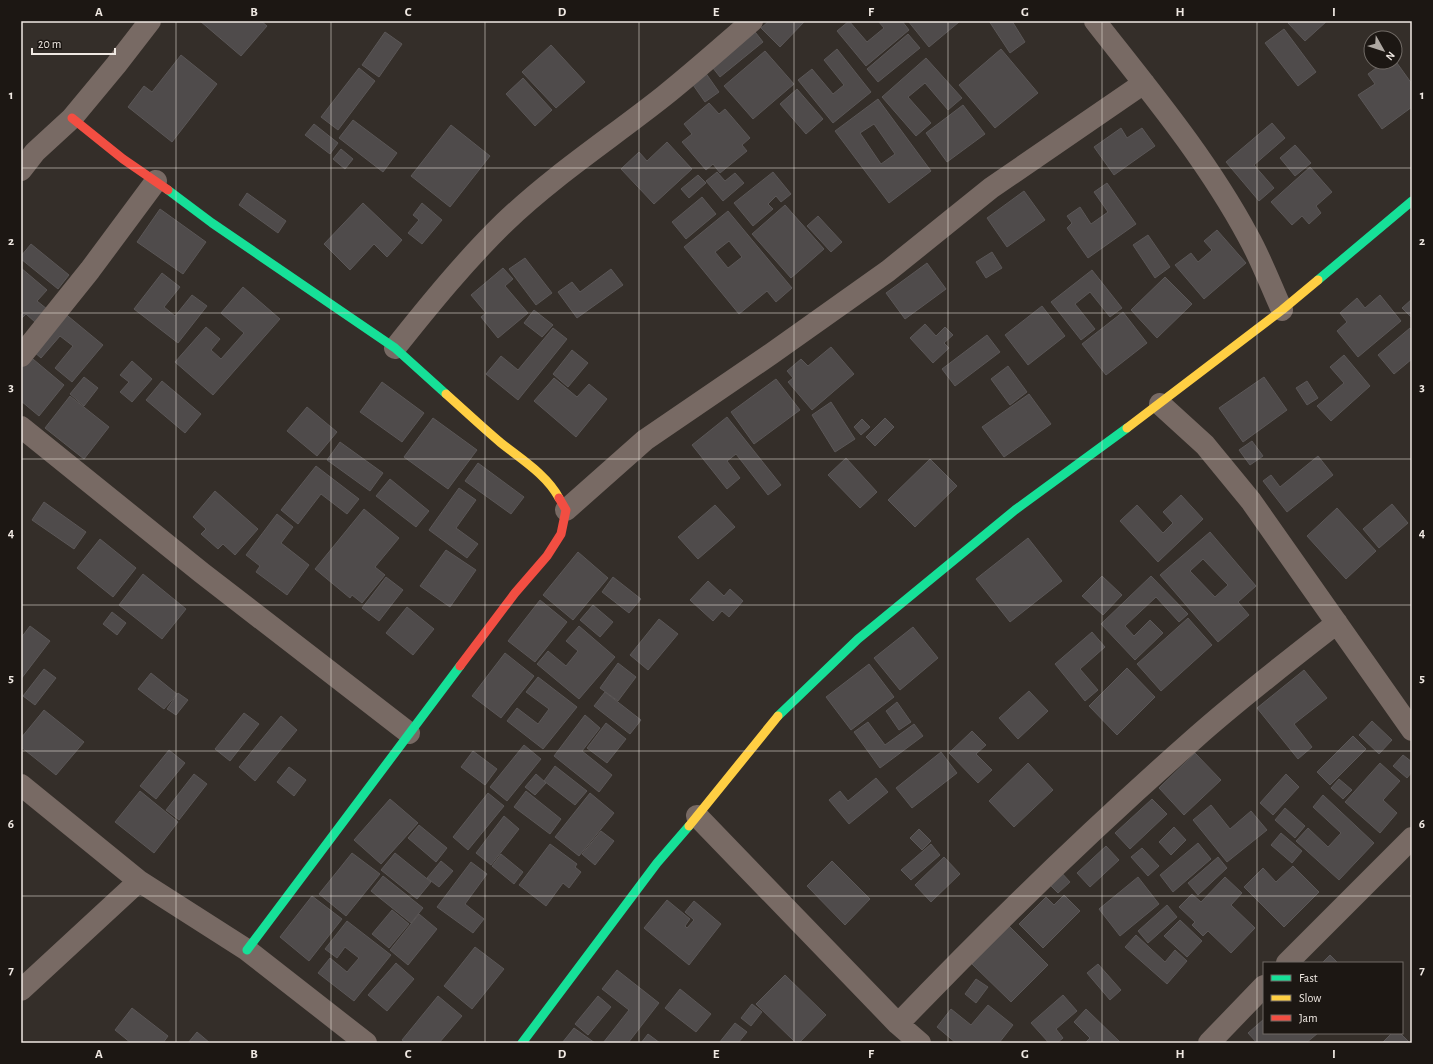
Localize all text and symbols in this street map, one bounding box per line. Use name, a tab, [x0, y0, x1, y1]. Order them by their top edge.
text: A	[95, 6, 103, 19]
text: B	[250, 6, 258, 19]
text: C	[405, 6, 412, 19]
text: D	[558, 6, 567, 19]
text: E	[713, 6, 720, 19]
text: F	[868, 6, 875, 19]
text: G	[1021, 6, 1029, 19]
text: H	[1175, 6, 1185, 19]
text: I	[1332, 6, 1336, 19]
scale bar	[32, 30, 115, 56]
north arrow	[1363, 30, 1403, 70]
text: 20 m	[38, 38, 61, 50]
text: N	[1384, 50, 1397, 62]
text: 1	[9, 89, 13, 102]
text: 1	[1420, 89, 1424, 102]
text: 2	[8, 235, 14, 248]
text: 2	[1419, 235, 1425, 248]
text: 3	[8, 381, 14, 394]
text: 3	[1419, 381, 1425, 394]
text: 4	[8, 527, 15, 540]
text: 4	[1419, 527, 1426, 540]
text: 5	[8, 672, 14, 685]
text: 5	[1419, 672, 1425, 685]
text: 6	[8, 818, 14, 831]
text: 6	[1419, 818, 1425, 831]
legend	[1263, 962, 1403, 1034]
text: 7	[8, 964, 14, 977]
text: 7	[1419, 964, 1425, 977]
text: Fast	[1299, 972, 1318, 984]
text: Slow	[1299, 992, 1321, 1004]
text: Jam	[1299, 1012, 1318, 1024]
text: A	[95, 1048, 103, 1061]
text: B	[250, 1048, 258, 1061]
text: C	[405, 1048, 412, 1061]
text: D	[558, 1048, 567, 1061]
text: E	[713, 1048, 720, 1061]
text: F	[868, 1048, 875, 1061]
text: G	[1021, 1048, 1029, 1061]
text: H	[1175, 1048, 1185, 1061]
text: I	[1332, 1048, 1336, 1061]

